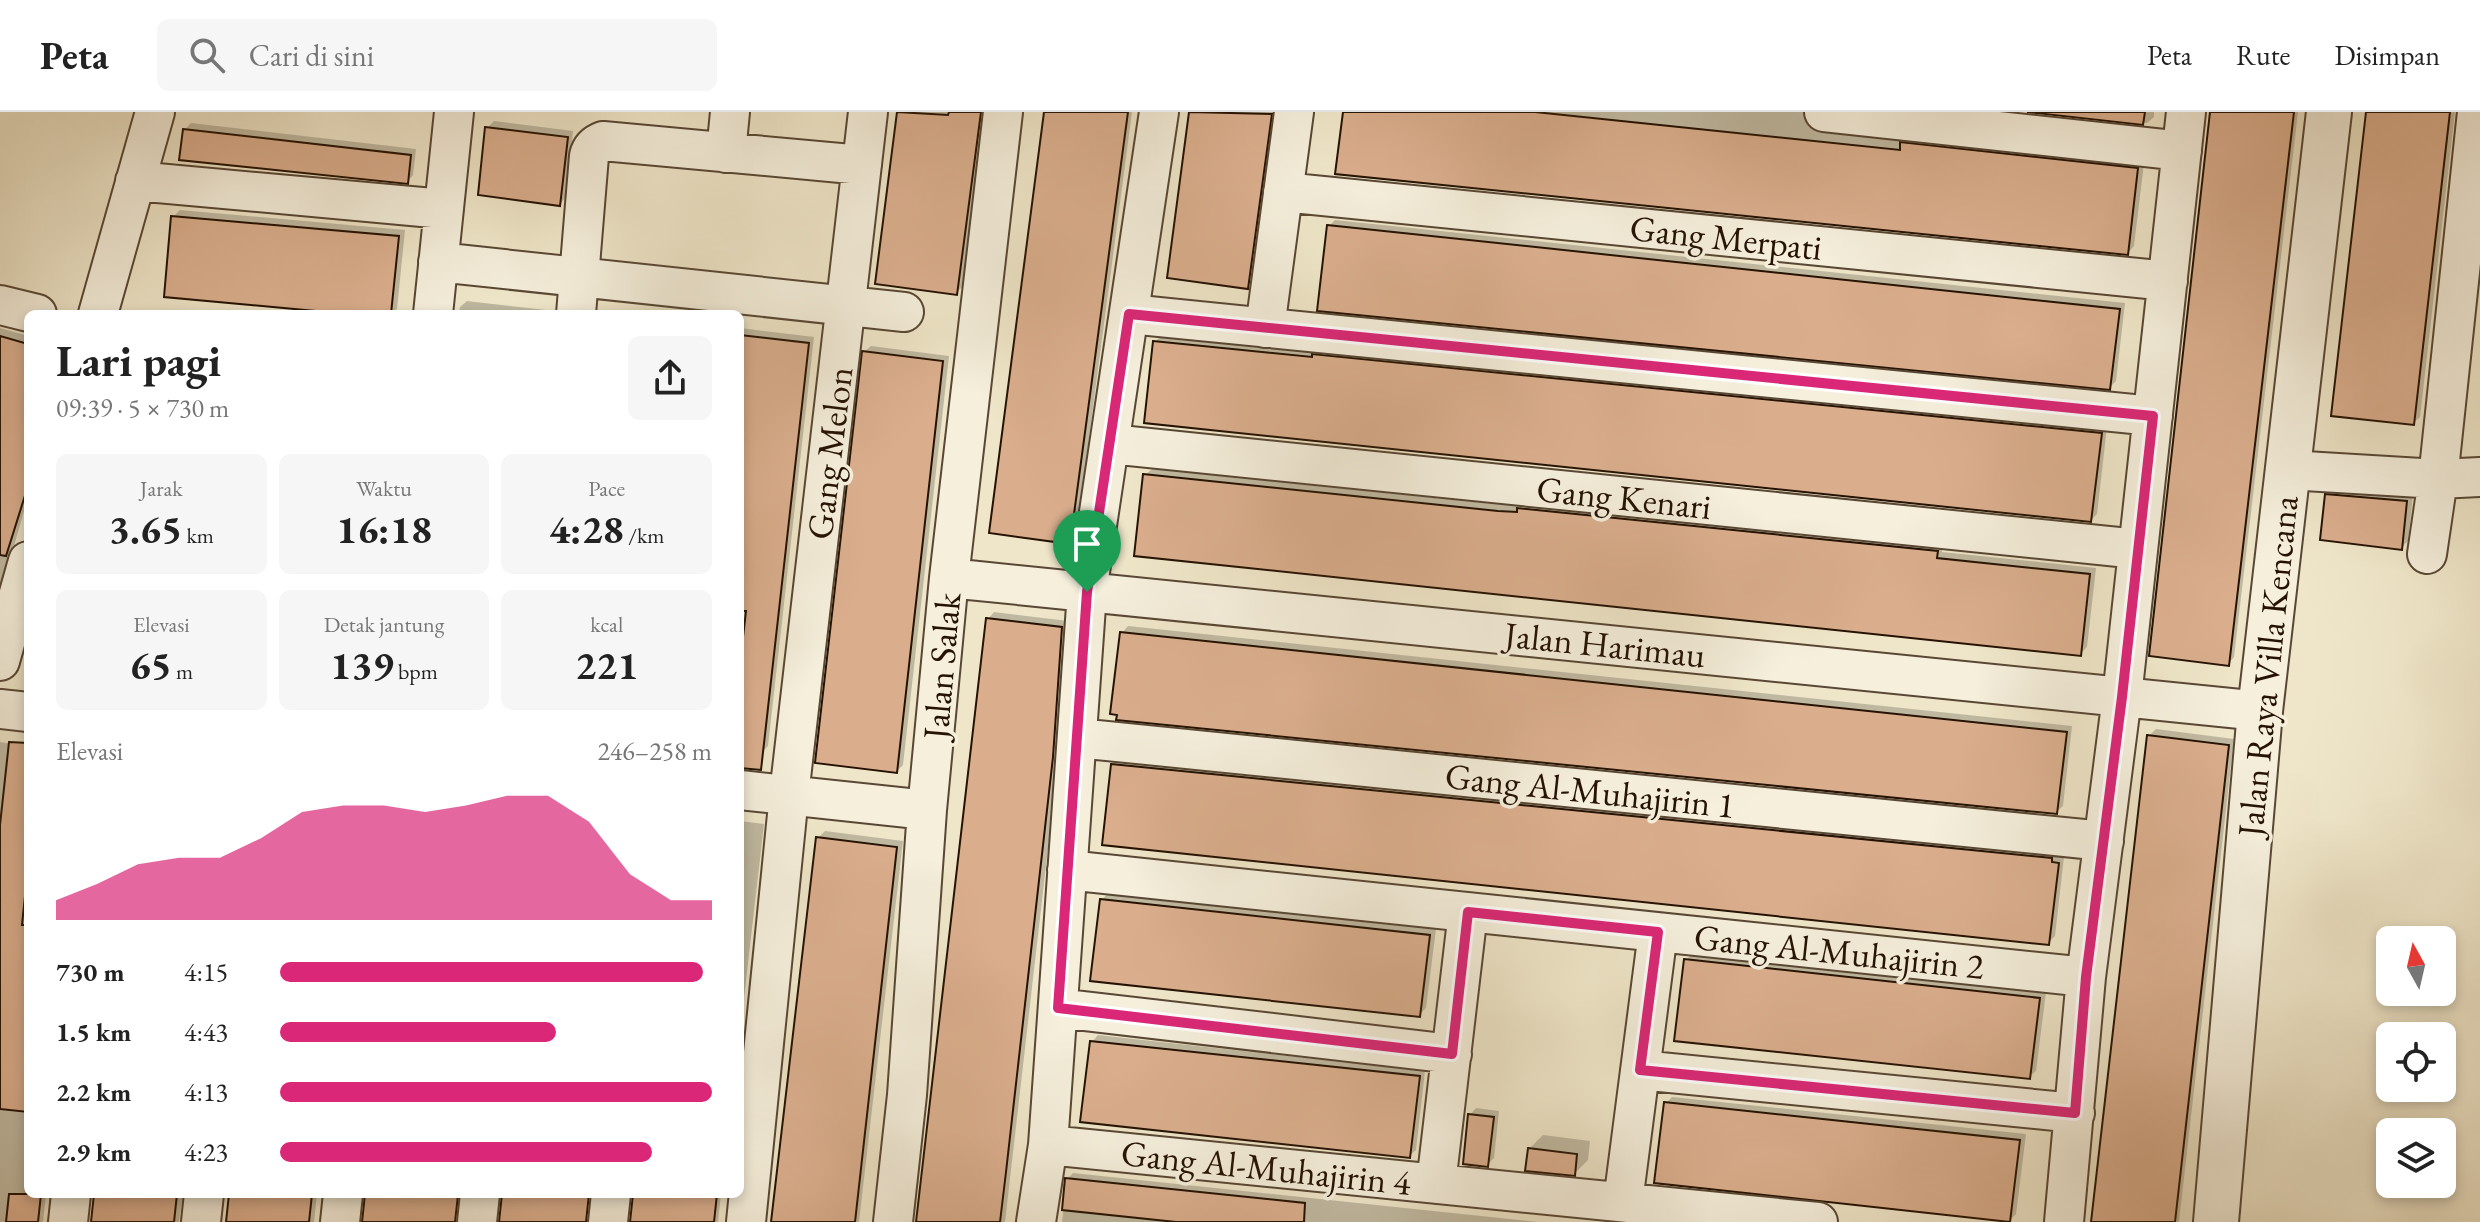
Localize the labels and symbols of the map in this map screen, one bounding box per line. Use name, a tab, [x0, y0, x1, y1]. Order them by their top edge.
street label: Gang Merpati	[1628, 204, 1824, 271]
street label: Gang Melon	[796, 364, 863, 542]
street label: Gang Kenari	[1534, 465, 1714, 530]
street label: Jalan Raya Villa Kencana	[2226, 492, 2309, 842]
pin	[1053, 510, 1121, 592]
street label: Jalan Salak	[911, 590, 971, 744]
street label: Jalan Harimau	[1499, 610, 1708, 678]
street label: Gang Al-Muhajirin 1	[1443, 752, 1737, 829]
street label: Gang Al-Muhajirin 2	[1692, 913, 1986, 990]
north arrow	[2376, 926, 2456, 1006]
street label: Gang Al-Muhajirin 4	[1119, 1129, 1414, 1206]

